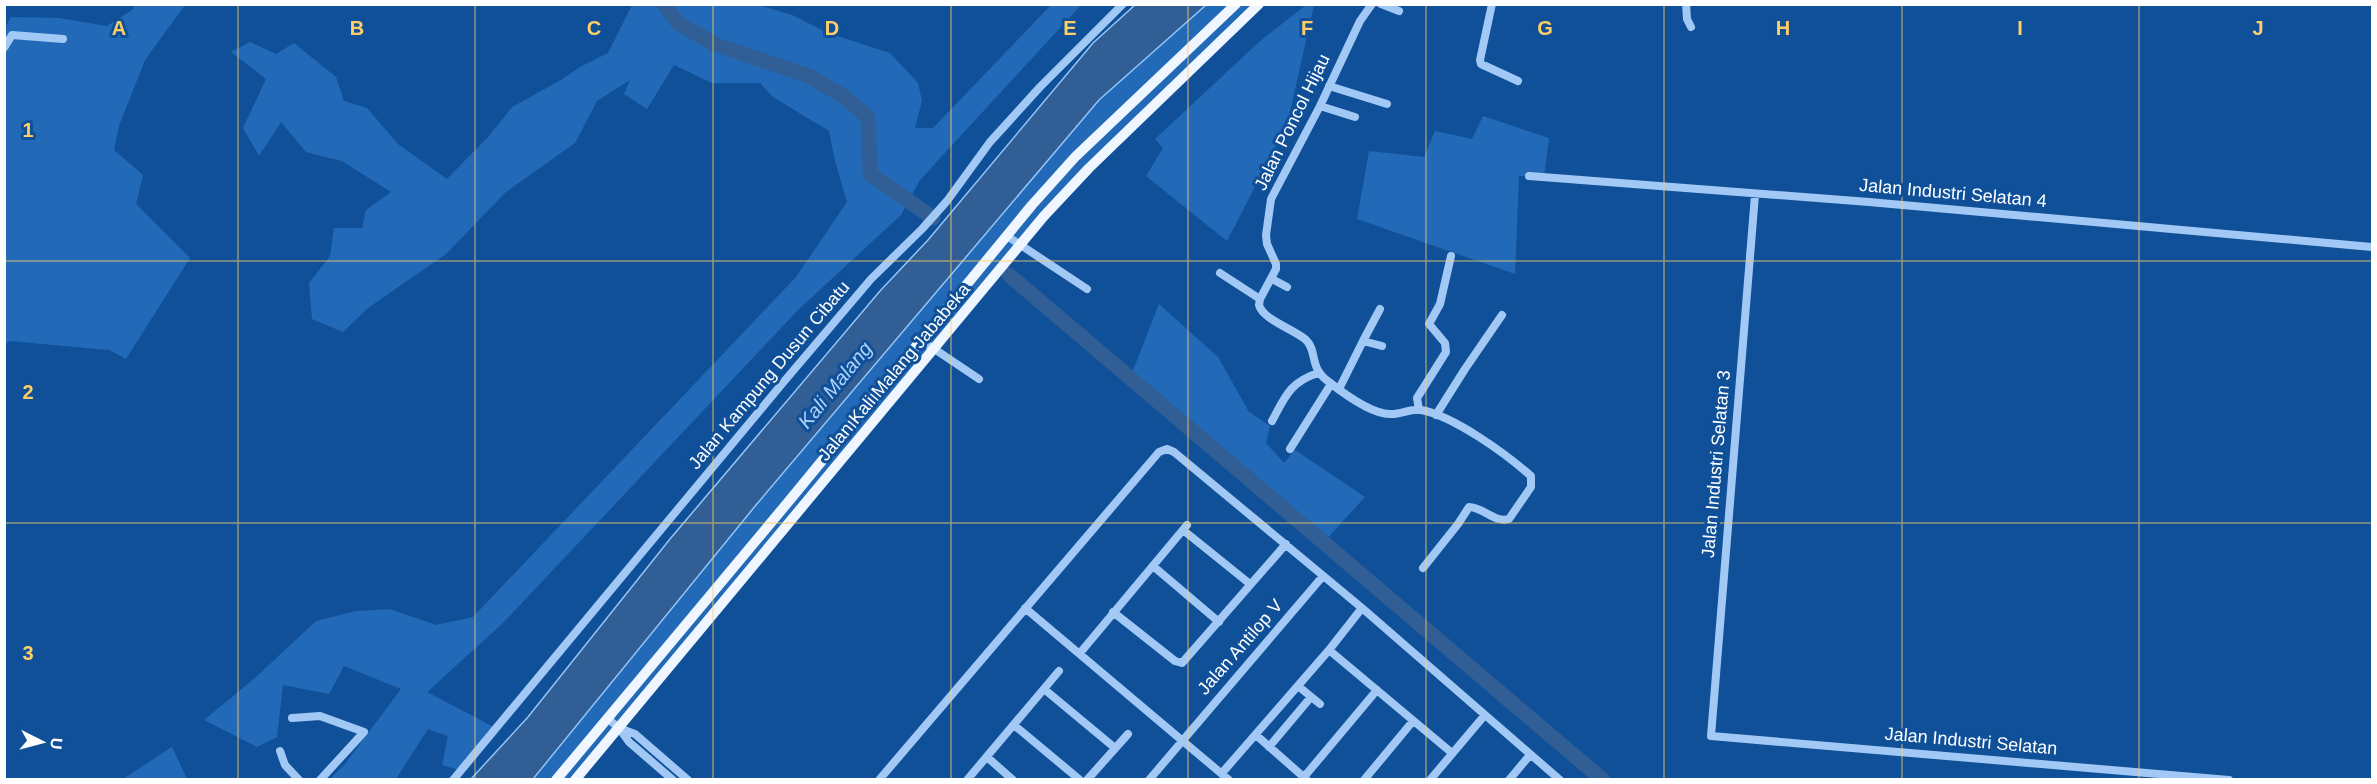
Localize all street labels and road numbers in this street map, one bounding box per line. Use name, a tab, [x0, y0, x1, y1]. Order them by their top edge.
street label: Jalan Poncol Hijau	[1250, 51, 1334, 193]
street label: Jalan Industri Selatan 4	[1858, 175, 2048, 211]
street label: Jalan Kampung Dusun Cibatu	[684, 277, 854, 473]
street label: Jalan Kali Malang Jababeka	[813, 279, 975, 465]
street label: Jalan Industri Selatan 3	[1698, 369, 1734, 559]
street label: Jalan Antilop V	[1193, 595, 1287, 699]
street label: Jalan Industri Selatan	[1884, 723, 2058, 759]

